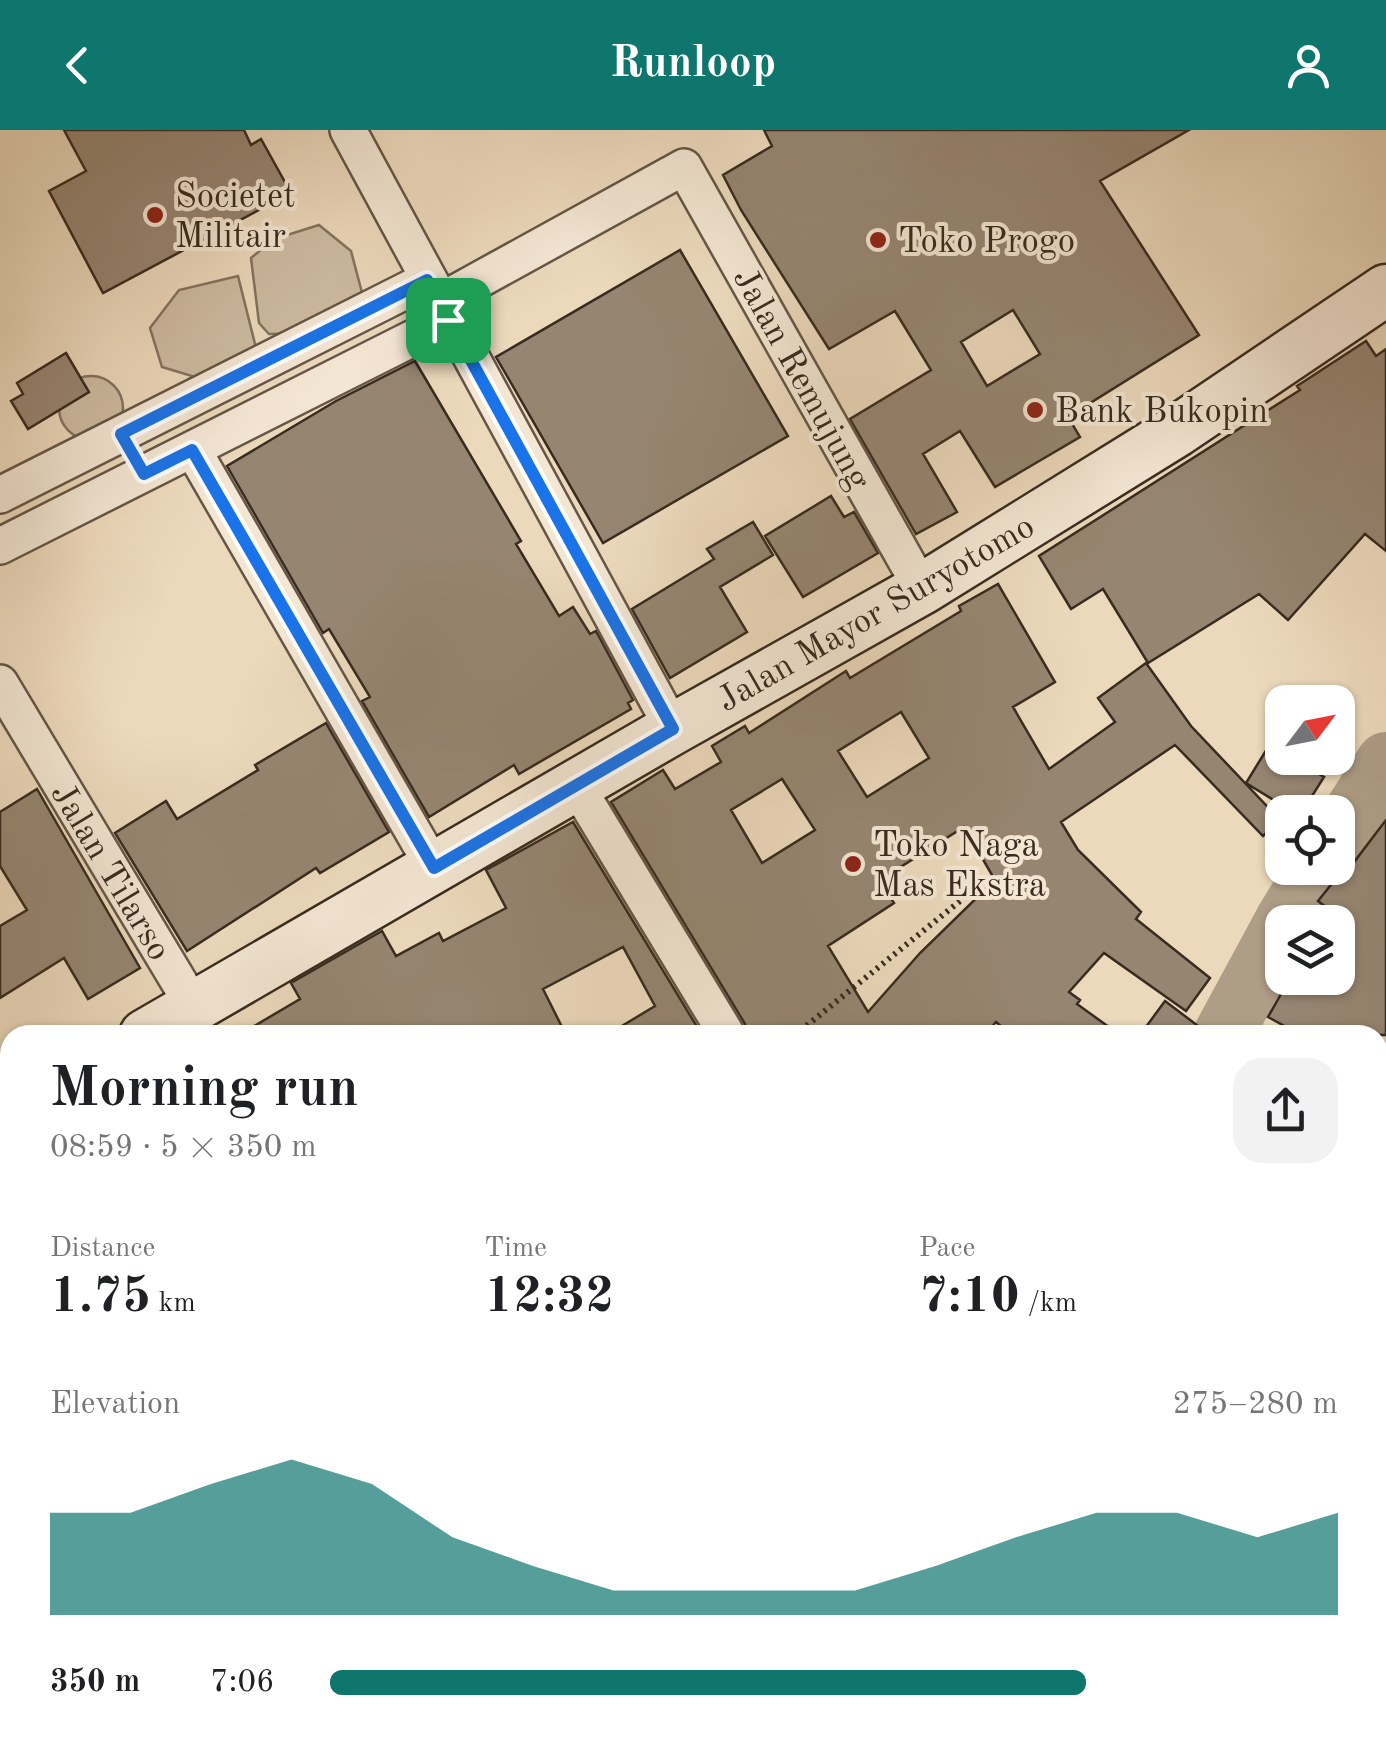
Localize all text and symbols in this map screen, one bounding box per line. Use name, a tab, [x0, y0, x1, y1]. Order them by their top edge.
icon: back	[50, 38, 105, 93]
icon: person	[1281, 38, 1336, 93]
text: Runloop	[610, 42, 776, 87]
place label: Societet Militair	[175, 180, 295, 255]
marker: Societet Militair	[144, 204, 166, 226]
place label: Toko Progo	[898, 225, 1075, 260]
marker: Toko Progo	[867, 229, 889, 251]
street label: Jalan Remujung	[726, 263, 876, 496]
pin	[406, 278, 491, 363]
icon: arrive	[421, 293, 476, 348]
place label: Bank Bukopin	[1055, 395, 1268, 430]
marker: Bank Bukopin	[1024, 399, 1046, 421]
street label: Jalan Mayor Suryotomo	[712, 509, 1041, 719]
north arrow	[1265, 685, 1355, 775]
map controls	[1265, 685, 1355, 995]
street label: Jalan Tilarso	[43, 778, 176, 967]
button: locate	[1265, 795, 1355, 885]
place label: Toko Naga Mas Ekstra	[873, 829, 1046, 904]
marker: Toko Naga Mas Ekstra	[842, 853, 864, 875]
button: layers	[1265, 905, 1355, 995]
button: share	[1233, 1058, 1338, 1163]
text: Morning run	[50, 1063, 359, 1118]
text: 08:59 · 5 × 350 m	[50, 1132, 317, 1164]
text: Distance	[50, 1235, 155, 1263]
text: Time	[484, 1235, 547, 1263]
text: Pace	[919, 1235, 975, 1263]
text: 1.75	[50, 1273, 151, 1323]
text: 12:32	[484, 1273, 614, 1323]
text: 7:10	[919, 1273, 1020, 1323]
text: km	[151, 1290, 196, 1318]
text: /km	[1020, 1290, 1077, 1318]
text: Elevation	[50, 1389, 180, 1421]
text: 275–280 m	[1172, 1389, 1338, 1421]
text: 350 m	[50, 1667, 140, 1699]
text: 7:06	[210, 1667, 275, 1699]

